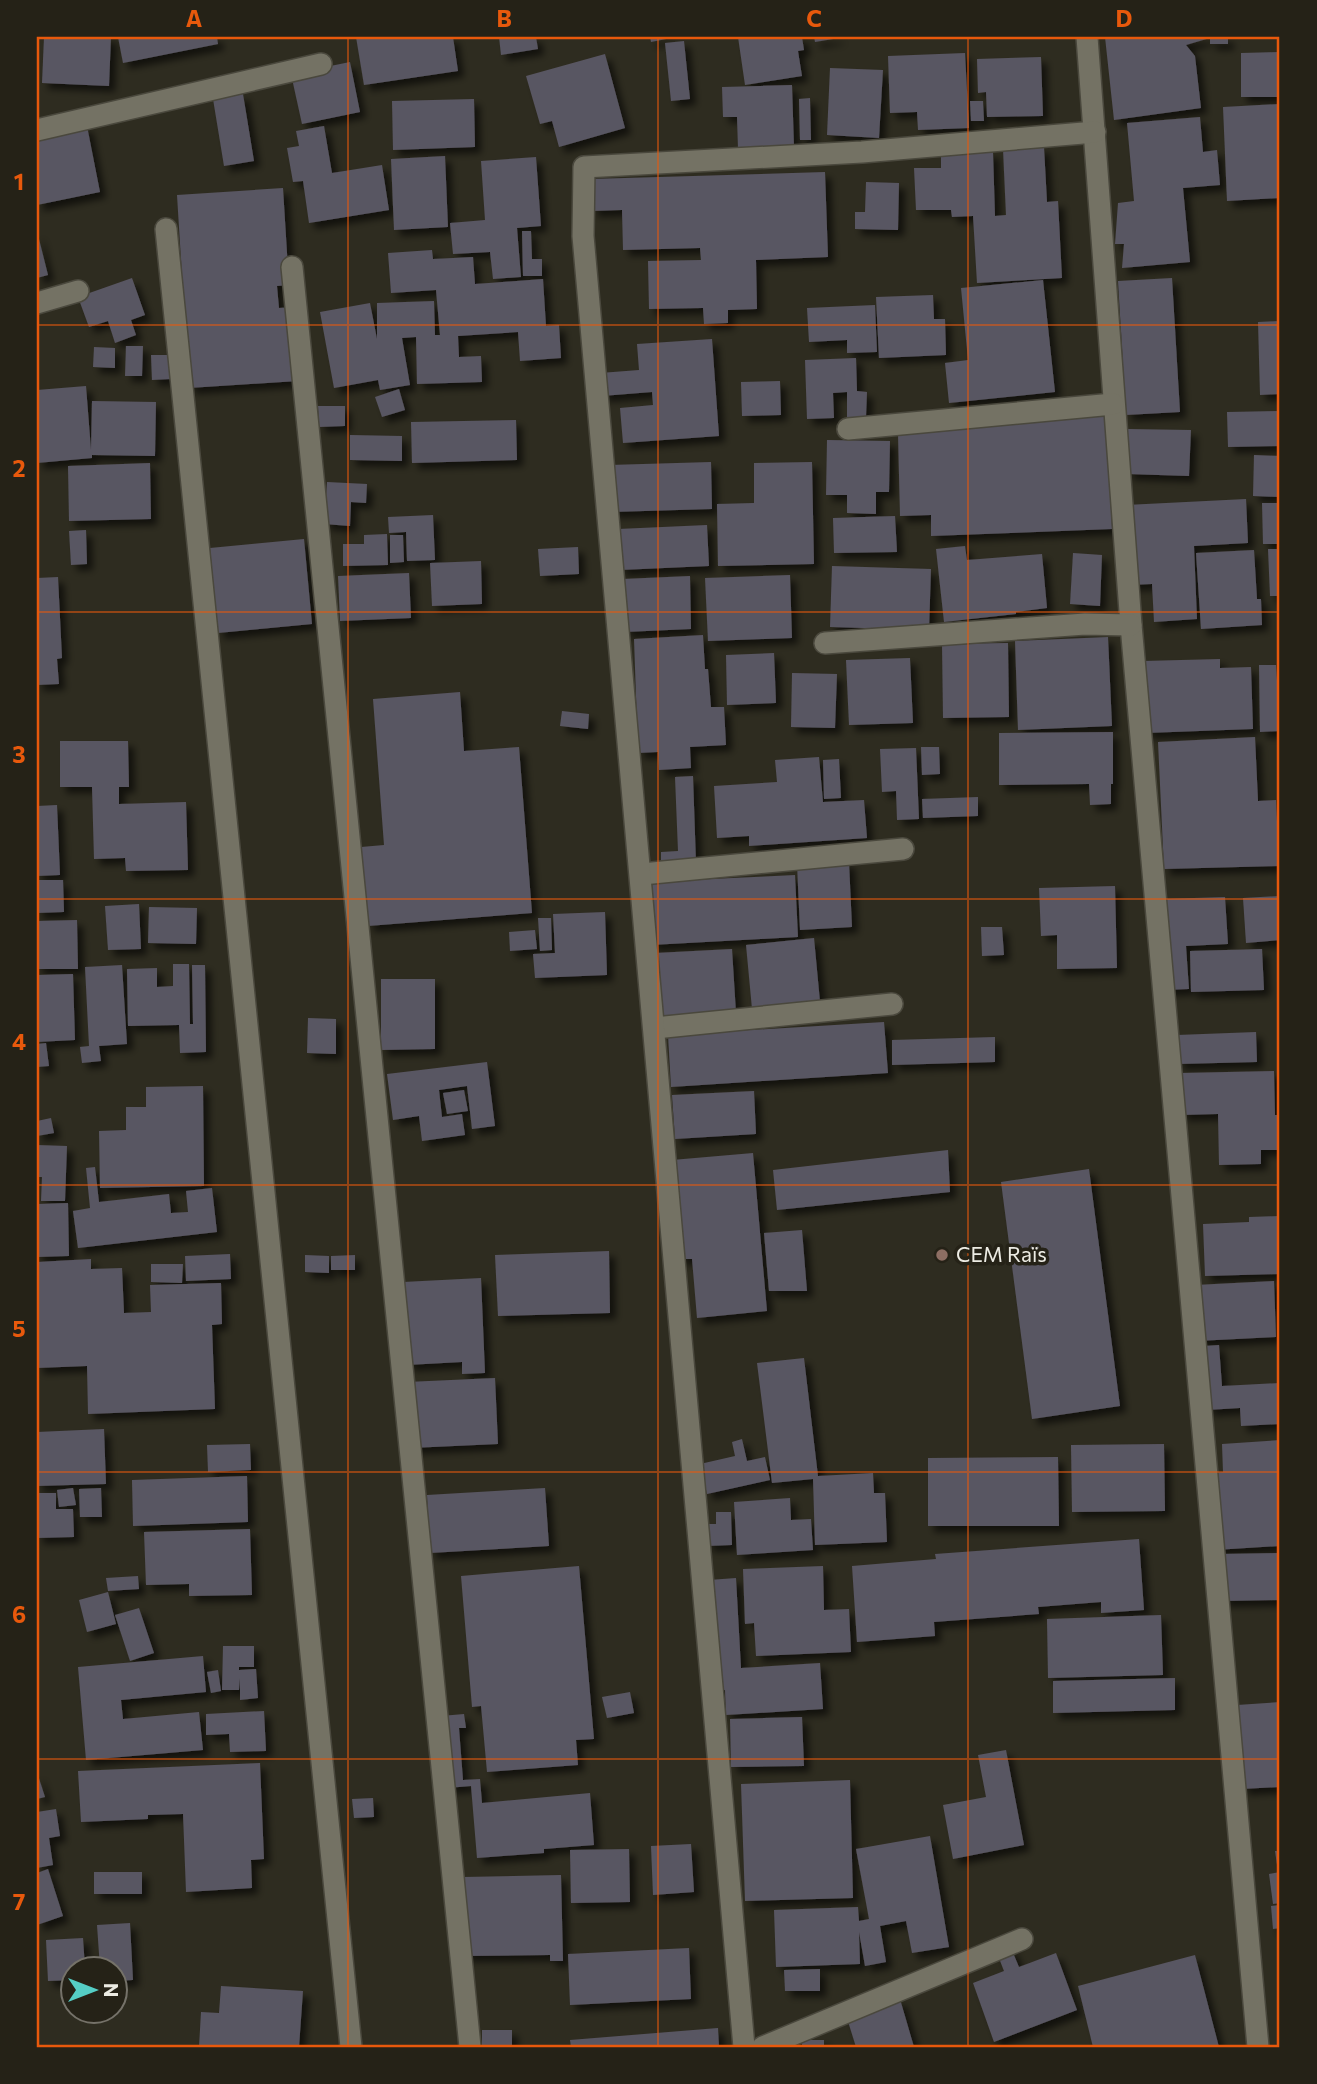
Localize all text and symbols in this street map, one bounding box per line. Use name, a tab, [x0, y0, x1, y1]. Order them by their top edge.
text: A	[186, 4, 203, 32]
text: B	[496, 4, 512, 32]
text: C	[806, 4, 822, 32]
text: D	[1116, 4, 1133, 32]
text: 1	[14, 167, 24, 195]
text: 2	[12, 454, 26, 482]
text: 3	[12, 740, 26, 768]
text: 4	[12, 1027, 26, 1055]
place label: CEM Raïs	[956, 1241, 1047, 1266]
marker: CEM Raïs	[934, 1247, 950, 1263]
text: 5	[12, 1314, 26, 1342]
text: 6	[12, 1600, 26, 1628]
text: 7	[13, 1887, 25, 1915]
north arrow	[60, 1954, 130, 2024]
text: N	[100, 1983, 123, 1997]

